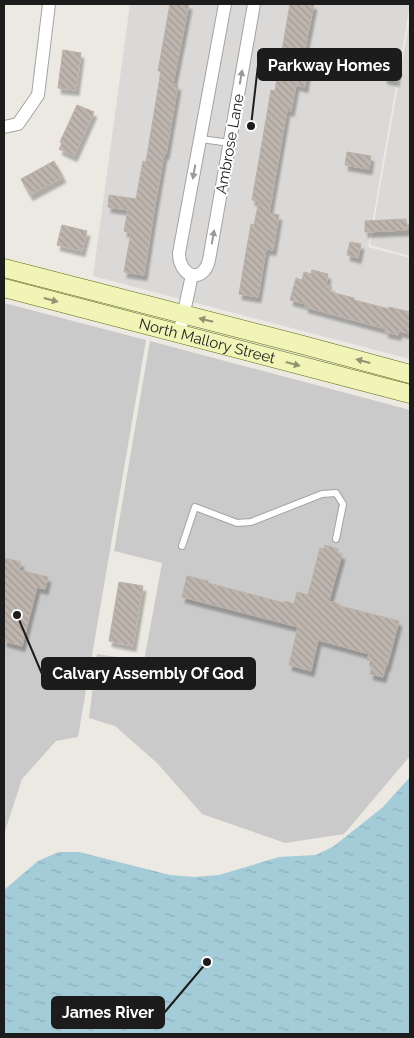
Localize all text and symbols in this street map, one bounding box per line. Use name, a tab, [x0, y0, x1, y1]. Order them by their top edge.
callout: Parkway Homes	[258, 49, 401, 80]
text: Parkway Homes	[268, 56, 390, 75]
one-way arrow	[238, 69, 246, 85]
street label: Ambrose Lane	[212, 92, 248, 196]
one-way arrow	[190, 165, 198, 181]
one-way arrow	[210, 229, 218, 245]
one-way arrow	[43, 296, 58, 304]
street label: North Mallory Street	[137, 315, 277, 367]
one-way arrow	[198, 316, 213, 324]
one-way arrow	[356, 357, 371, 365]
one-way arrow	[285, 360, 300, 368]
callout: Calvary Assembly Of God	[42, 658, 255, 689]
text: Calvary Assembly Of God	[52, 664, 244, 683]
callout: James River	[52, 997, 164, 1028]
text: James River	[62, 1003, 154, 1022]

